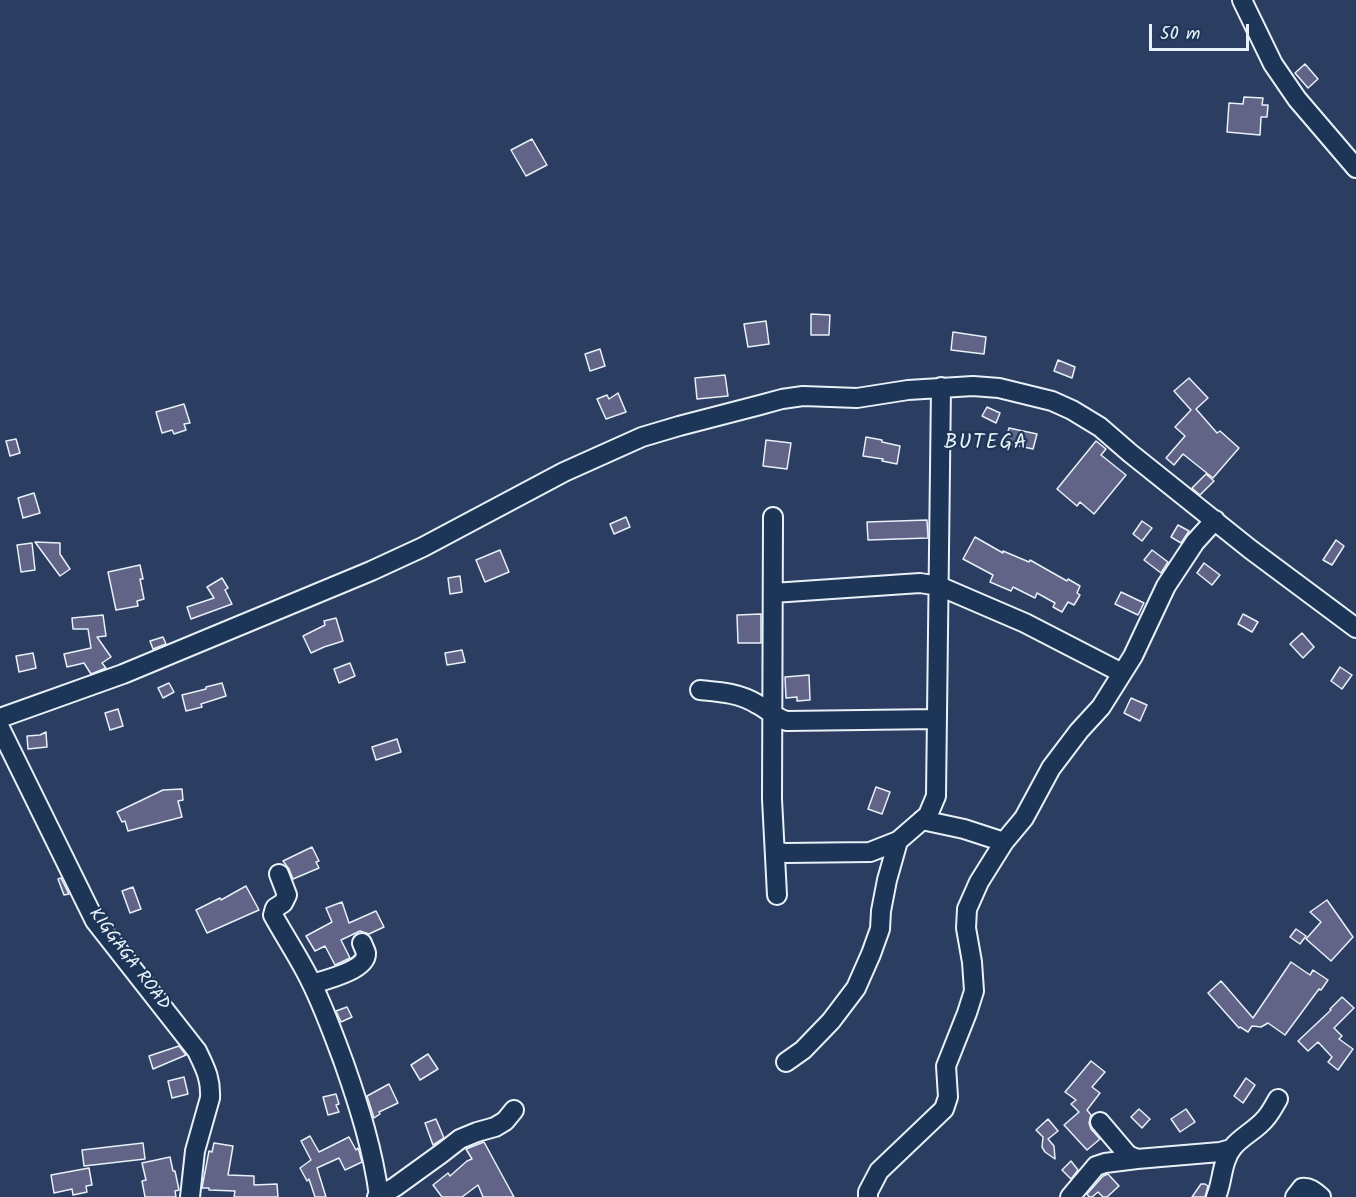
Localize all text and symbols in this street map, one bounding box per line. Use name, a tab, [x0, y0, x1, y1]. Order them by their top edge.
scale bar	[1152, 12, 1252, 50]
text: 50 m	[1160, 20, 1200, 49]
district label: BUTEGA	[944, 431, 1028, 457]
street label: KIGGAGA ROAD	[83, 905, 173, 1015]

